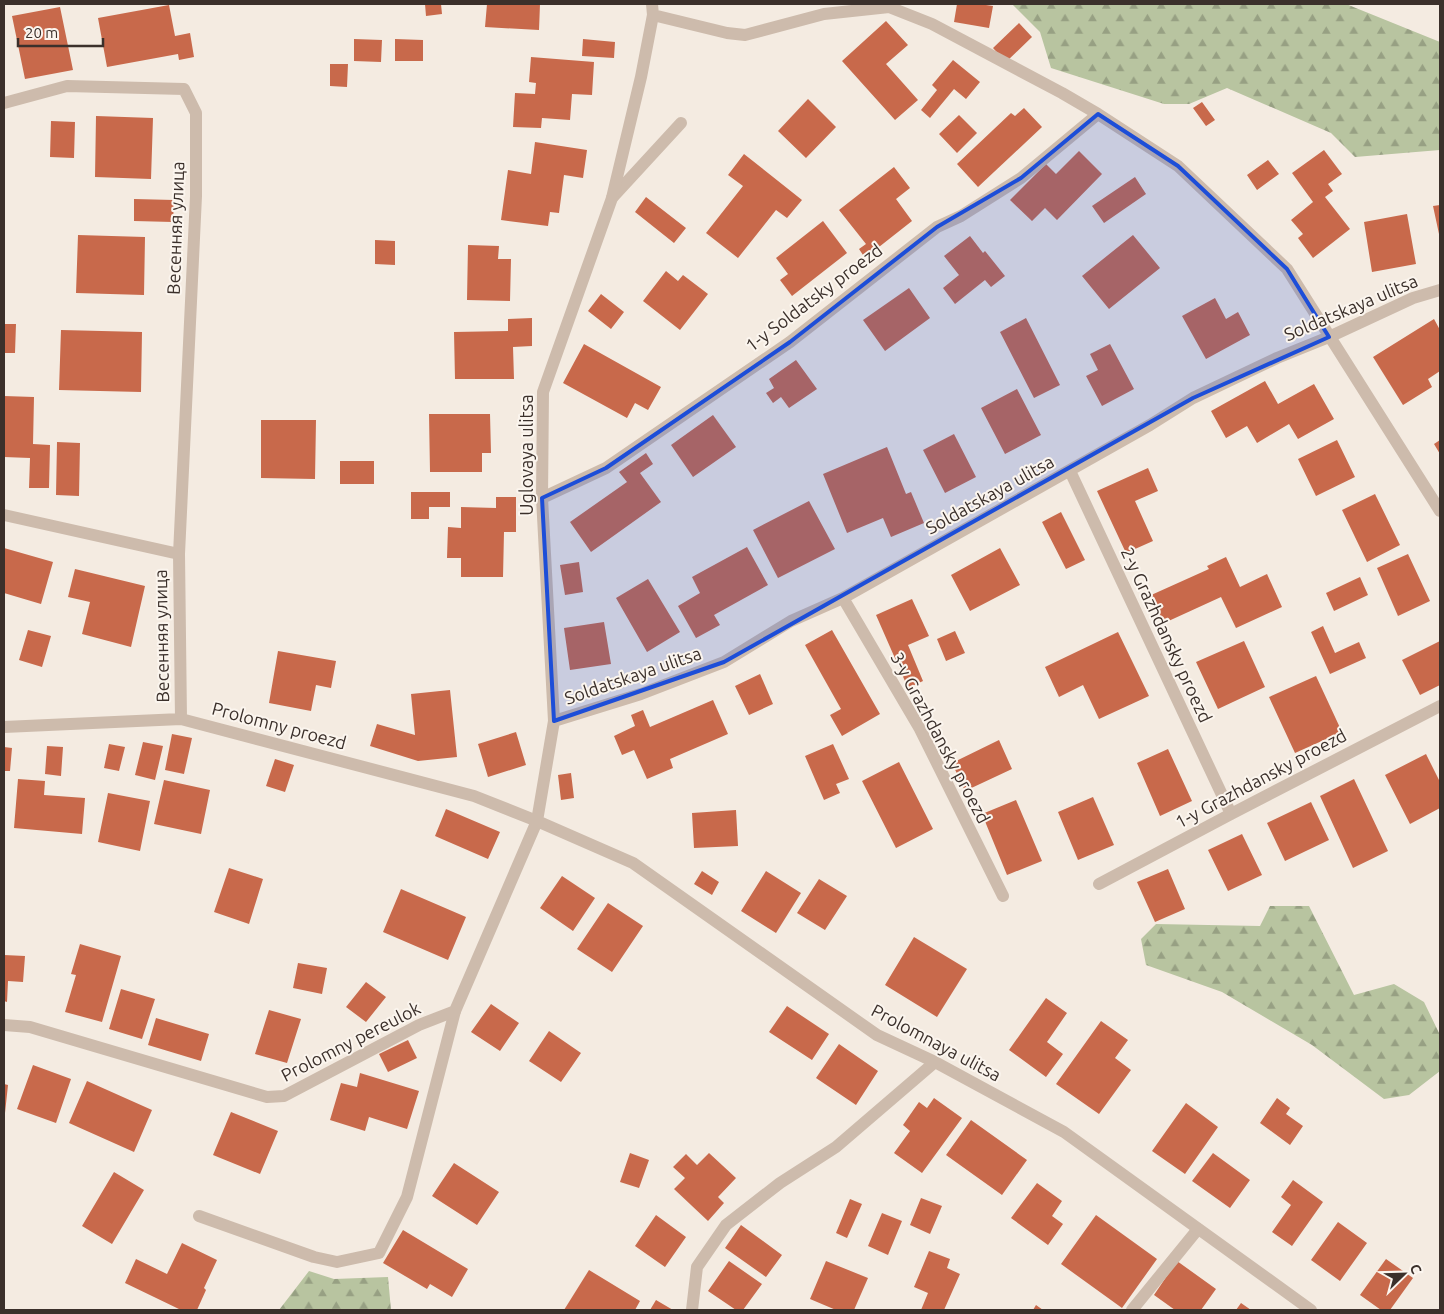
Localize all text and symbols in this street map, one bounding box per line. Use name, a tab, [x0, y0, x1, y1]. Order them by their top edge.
scale bar	[18, 15, 102, 47]
text: 20 m	[25, 24, 58, 41]
street label: Весенняя улица	[163, 161, 187, 295]
street label: 1-y Soldatsky proezd	[741, 239, 886, 355]
street label: Soldatskaya ulitsa	[1281, 270, 1420, 344]
street label: Uglovaya ulitsa	[516, 394, 536, 516]
street label: Soldatskaya ulitsa	[922, 451, 1057, 538]
street label: 2-y Grazhdansky proezd	[1117, 544, 1216, 725]
street label: Весенняя улица	[150, 569, 172, 703]
street label: Soldatskaya ulitsa	[562, 642, 704, 708]
street label: 3-y Grazhdansky proezd	[887, 649, 995, 827]
street label: Prolomny proezd	[210, 697, 349, 753]
street label: 1-y Grazhdansky proezd	[1172, 724, 1350, 832]
street label: Prolomny pereulok	[278, 997, 424, 1085]
street label: Prolomnaya ulitsa	[868, 1000, 1005, 1085]
north arrow	[1379, 1249, 1429, 1299]
text: С	[1407, 1262, 1425, 1276]

